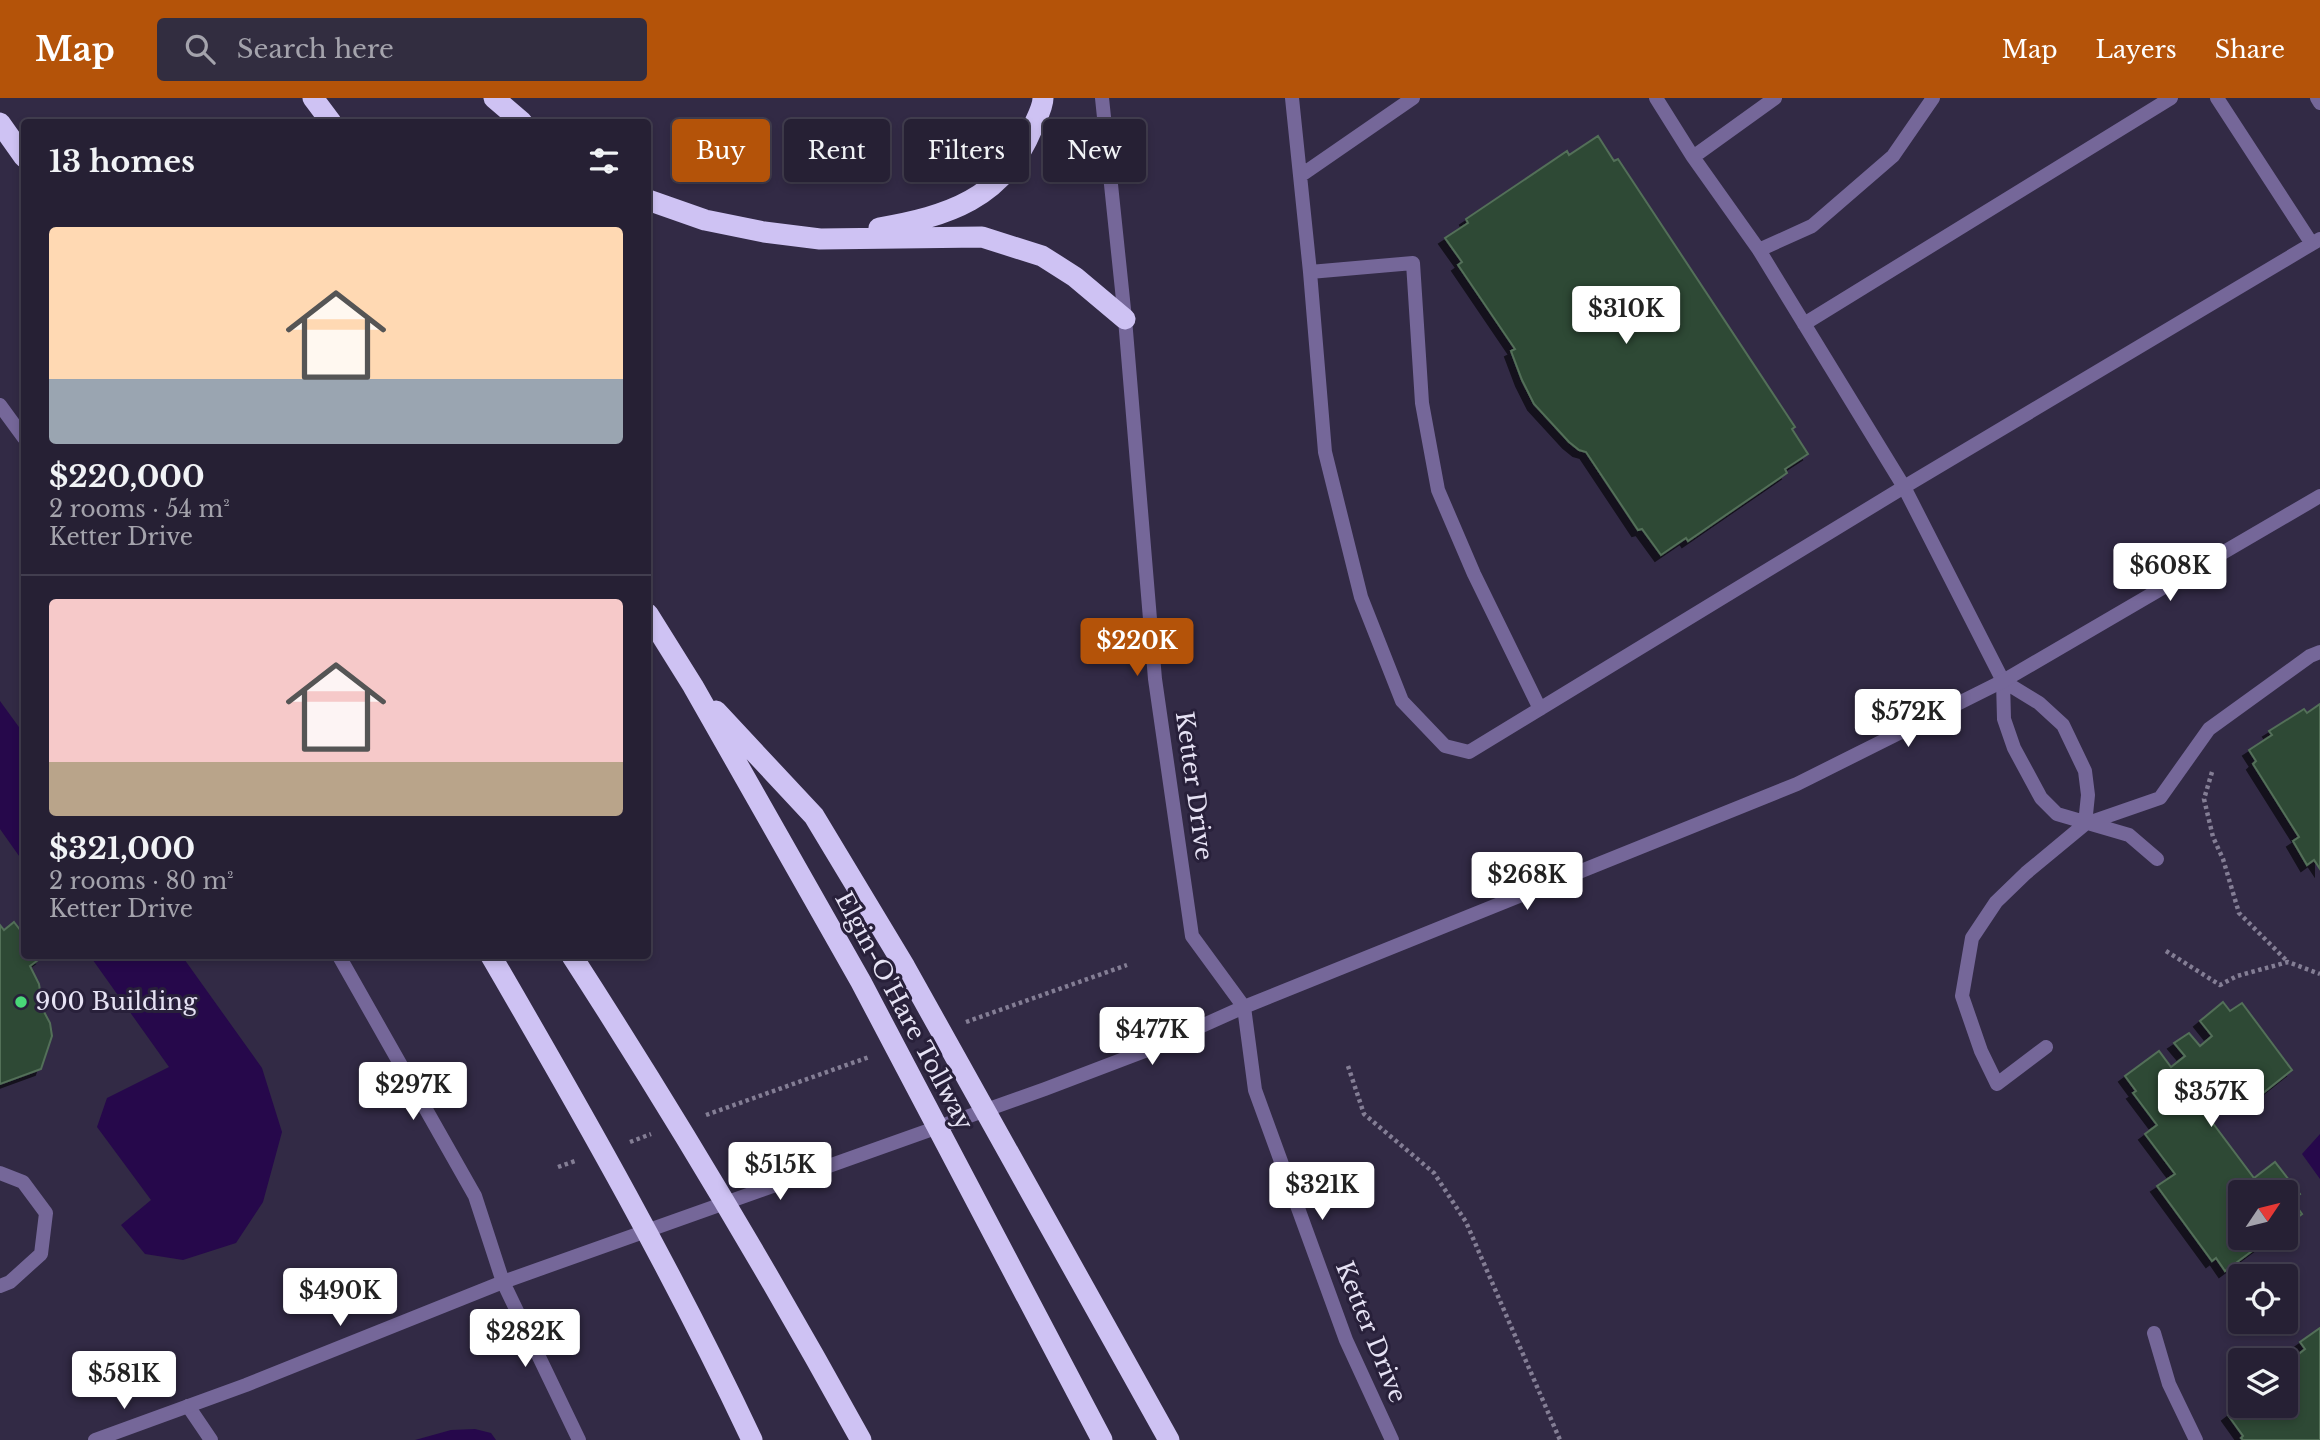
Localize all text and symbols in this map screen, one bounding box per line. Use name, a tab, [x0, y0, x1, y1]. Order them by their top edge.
search box	[157, 18, 647, 81]
text: Map	[35, 29, 115, 70]
icon: search	[181, 30, 219, 68]
text: Search here	[237, 33, 394, 65]
text: Map	[2002, 35, 2058, 64]
text: Layers	[2096, 35, 2177, 64]
text: Share	[2215, 35, 2285, 64]
chip: Buy	[672, 119, 770, 182]
chip: Rent	[784, 119, 890, 182]
chip: Filters	[904, 119, 1029, 182]
chip: New	[1043, 119, 1146, 182]
icon: filters	[585, 142, 623, 180]
text: 13 homes	[49, 143, 195, 180]
icon: home	[273, 272, 399, 398]
pin: $310K	[1577, 286, 1675, 346]
text: $310K	[1588, 295, 1664, 323]
text: $220,000	[49, 458, 205, 495]
text: 2 rooms · 54 m²	[49, 495, 230, 523]
text: Ketter Drive	[49, 523, 193, 551]
pin: $608K	[2121, 544, 2219, 603]
text: $608K	[2129, 552, 2211, 580]
pin: $220K	[1088, 618, 1186, 678]
text: $220K	[1096, 627, 1178, 655]
icon: home	[273, 644, 399, 770]
pin: $572K	[1859, 690, 1957, 749]
text: $572K	[1871, 698, 1945, 726]
street label: Ketter Drive	[1170, 710, 1219, 862]
text: $321,000	[49, 830, 195, 867]
pin: $268K	[1478, 852, 1576, 912]
text: $268K	[1488, 861, 1566, 889]
text: 2 rooms · 80 m²	[49, 867, 234, 895]
street label: Elgin-O'Hare Tollway	[829, 887, 980, 1135]
text: Ketter Drive	[49, 895, 193, 923]
place label: 900 Building	[35, 987, 198, 1016]
marker: 900 Building	[13, 994, 29, 1010]
pin: $477K	[1103, 1007, 1201, 1067]
text: $477K	[1116, 1016, 1188, 1044]
pin: $297K	[364, 1062, 462, 1122]
pin: $357K	[2162, 1070, 2260, 1129]
text: $297K	[375, 1071, 451, 1099]
text: $357K	[2174, 1078, 2248, 1106]
pin: $515K	[731, 1142, 829, 1202]
text: $515K	[744, 1151, 816, 1179]
pin: $321K	[1273, 1162, 1371, 1222]
text: $321K	[1285, 1171, 1359, 1199]
north arrow	[2228, 1180, 2298, 1250]
map controls	[2228, 1180, 2298, 1418]
street label: Ketter Drive	[1330, 1257, 1413, 1407]
button: locate	[2228, 1264, 2298, 1334]
pin: $490K	[291, 1268, 389, 1328]
text: $490K	[299, 1277, 381, 1305]
pin: $282K	[476, 1310, 574, 1369]
text: $282K	[486, 1318, 564, 1346]
button: layers	[2228, 1348, 2298, 1418]
pin: $581K	[75, 1352, 173, 1411]
text: $581K	[88, 1360, 160, 1388]

